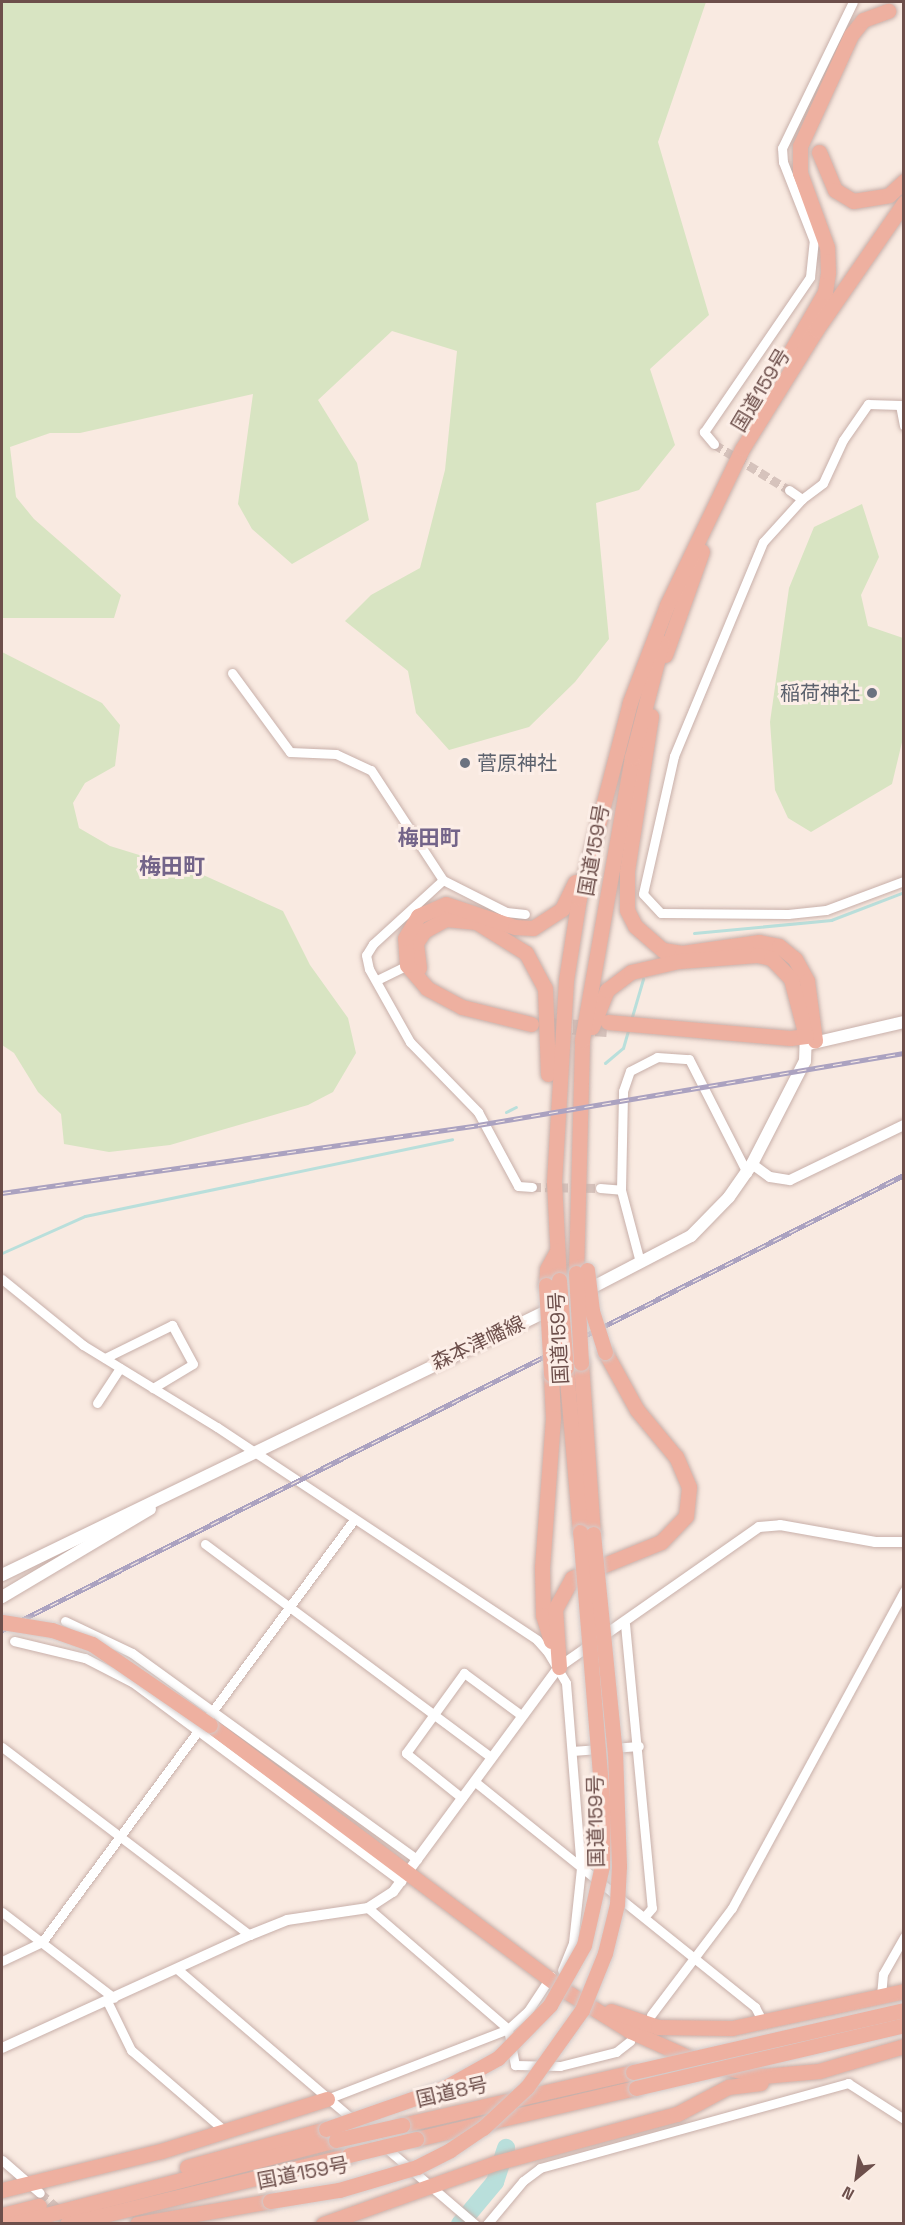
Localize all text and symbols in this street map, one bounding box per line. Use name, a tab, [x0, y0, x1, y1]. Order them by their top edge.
street label: 国道159号	[727, 344, 795, 436]
place label: 稲荷神社	[780, 681, 860, 705]
marker: 稲荷神社	[865, 686, 879, 700]
place label: 菅原神社	[477, 751, 557, 775]
marker: 菅原神社	[458, 756, 472, 770]
street label: 国道159号	[574, 802, 614, 898]
district label: 梅田町	[398, 825, 460, 851]
district label: 梅田町	[139, 854, 205, 880]
street label: 国道159号	[545, 1291, 573, 1385]
street label: 森本津幡線	[428, 1311, 528, 1375]
street label: 国道159号	[583, 1775, 609, 1867]
street label: 国道8号	[414, 2072, 490, 2112]
north arrow	[827, 2147, 887, 2207]
street label: 国道159号	[255, 2152, 351, 2194]
text: N	[838, 2181, 858, 2205]

